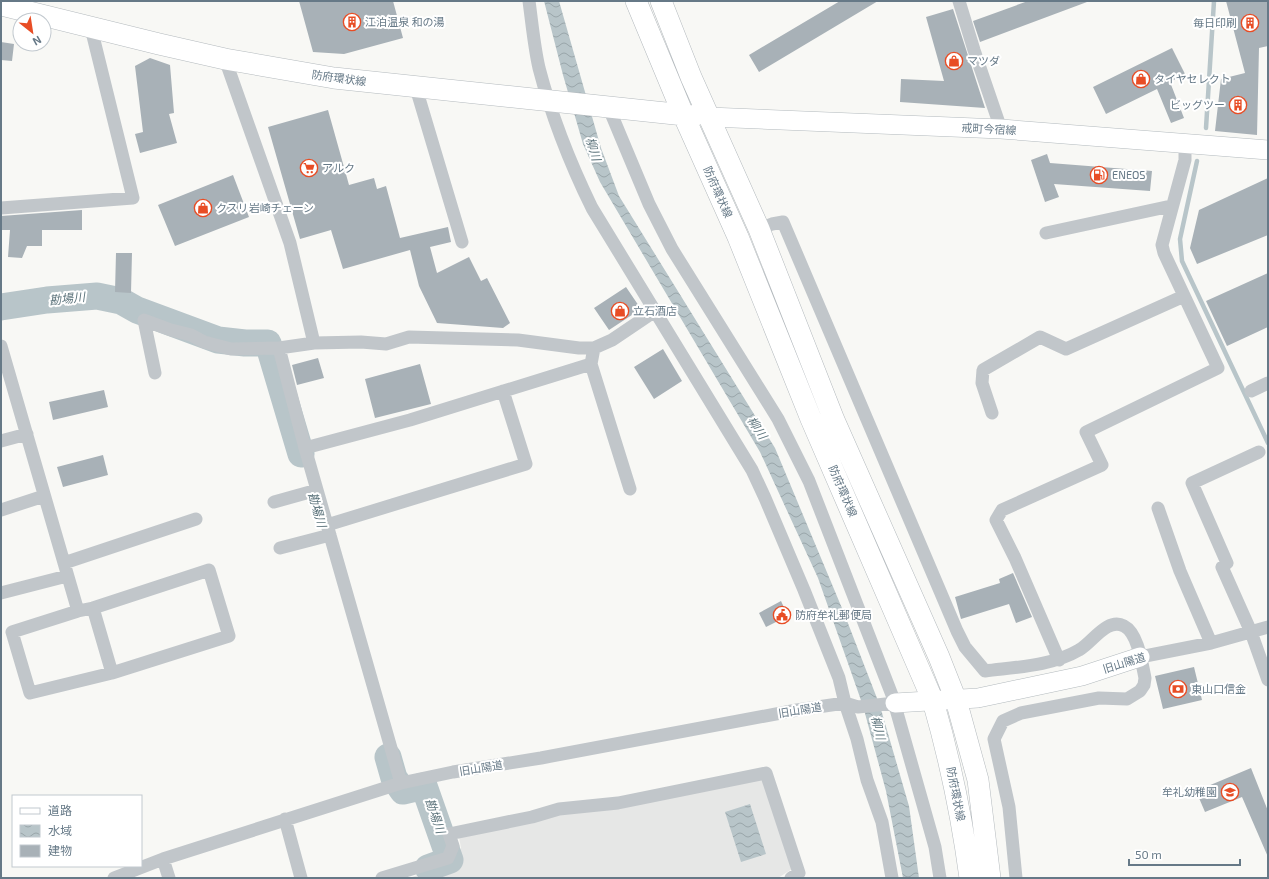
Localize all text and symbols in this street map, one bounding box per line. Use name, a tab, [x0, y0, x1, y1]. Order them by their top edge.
north arrow	[12, 12, 52, 52]
building icon: 江泊温泉 和の湯	[342, 12, 362, 32]
building icon: 毎日印刷	[1240, 13, 1260, 33]
place label: 江泊温泉 和の湯	[365, 15, 444, 28]
place label: 毎日印刷	[1193, 16, 1237, 29]
text: N	[31, 33, 44, 49]
shop icon: マツダ	[944, 51, 964, 71]
place label: マツダ	[967, 54, 1000, 67]
street label: 防府環状線	[311, 67, 367, 88]
shop icon: タイヤセレクト	[1131, 69, 1151, 89]
place label: タイヤセレクト	[1154, 72, 1231, 85]
building icon: ビッグツー	[1228, 95, 1248, 115]
place label: ビッグツー	[1170, 98, 1225, 111]
street label: 戒町今宿線	[961, 121, 1017, 136]
water label: 柳川	[584, 135, 605, 164]
supermarket icon: アルク	[299, 158, 319, 178]
place label: アルク	[322, 161, 355, 174]
street label: 防府環状線	[701, 164, 736, 220]
fuel station icon: ENEOS	[1089, 165, 1109, 185]
place label: ENEOS	[1112, 168, 1146, 181]
shop icon: クスリ岩崎チェーン	[193, 198, 213, 218]
place label: クスリ岩崎チェーン	[216, 201, 314, 214]
water label: 勘場川	[48, 289, 88, 307]
shop icon: 立石酒店	[610, 301, 630, 321]
place label: 立石酒店	[633, 304, 677, 317]
water label: 柳川	[745, 414, 771, 443]
street label: 防府環状線	[827, 463, 860, 519]
water label: 勘場川	[306, 490, 330, 531]
public building icon: 防府牟礼郵便局	[772, 605, 792, 625]
place label: 防府牟礼郵便局	[795, 608, 872, 621]
street label: 旧山陽道	[1101, 650, 1147, 675]
bank icon: 東山口信金	[1168, 679, 1188, 699]
place label: 東山口信金	[1191, 682, 1246, 695]
street label: 旧山陽道	[777, 700, 823, 719]
water label: 柳川	[869, 714, 889, 743]
street label: 旧山陽道	[458, 758, 504, 777]
street label: 防府環状線	[945, 766, 968, 822]
school or university icon: 牟礼幼稚園	[1220, 782, 1240, 802]
place label: 牟礼幼稚園	[1162, 785, 1217, 798]
legend	[12, 795, 142, 867]
water label: 勘場川	[423, 796, 449, 837]
text: 道路	[48, 803, 72, 817]
text: 水域	[48, 823, 72, 837]
scale bar	[1129, 841, 1240, 867]
text: 建物	[48, 843, 72, 857]
text: 50 m	[1135, 847, 1162, 861]

